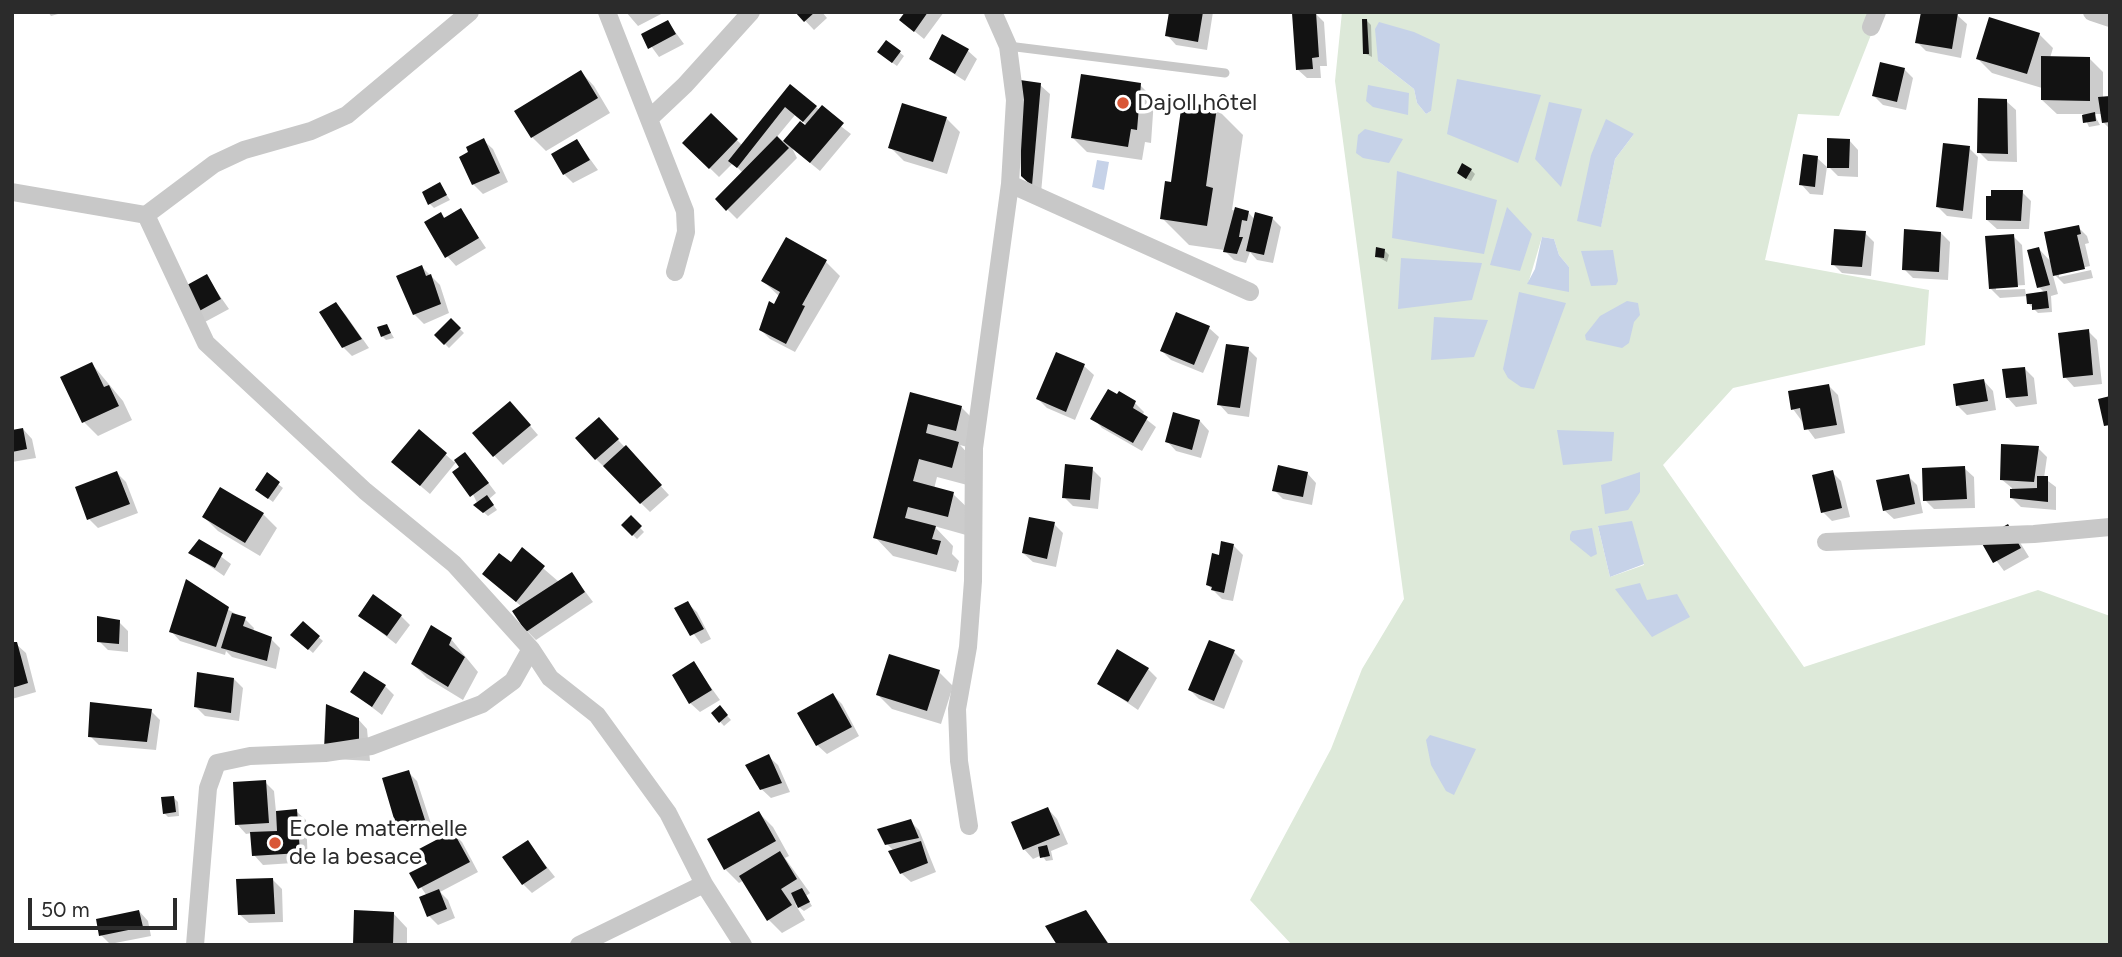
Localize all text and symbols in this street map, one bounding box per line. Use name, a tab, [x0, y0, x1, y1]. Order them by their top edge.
place label: Dajoll hôtel	[1137, 89, 1257, 117]
marker: Dajoll hôtel	[1115, 95, 1131, 111]
place label: Ecole maternelle de la besace	[289, 815, 467, 871]
marker: Ecole maternelle de la besace	[267, 835, 283, 851]
scale bar	[32, 884, 180, 928]
text: 50 m	[41, 897, 90, 922]

